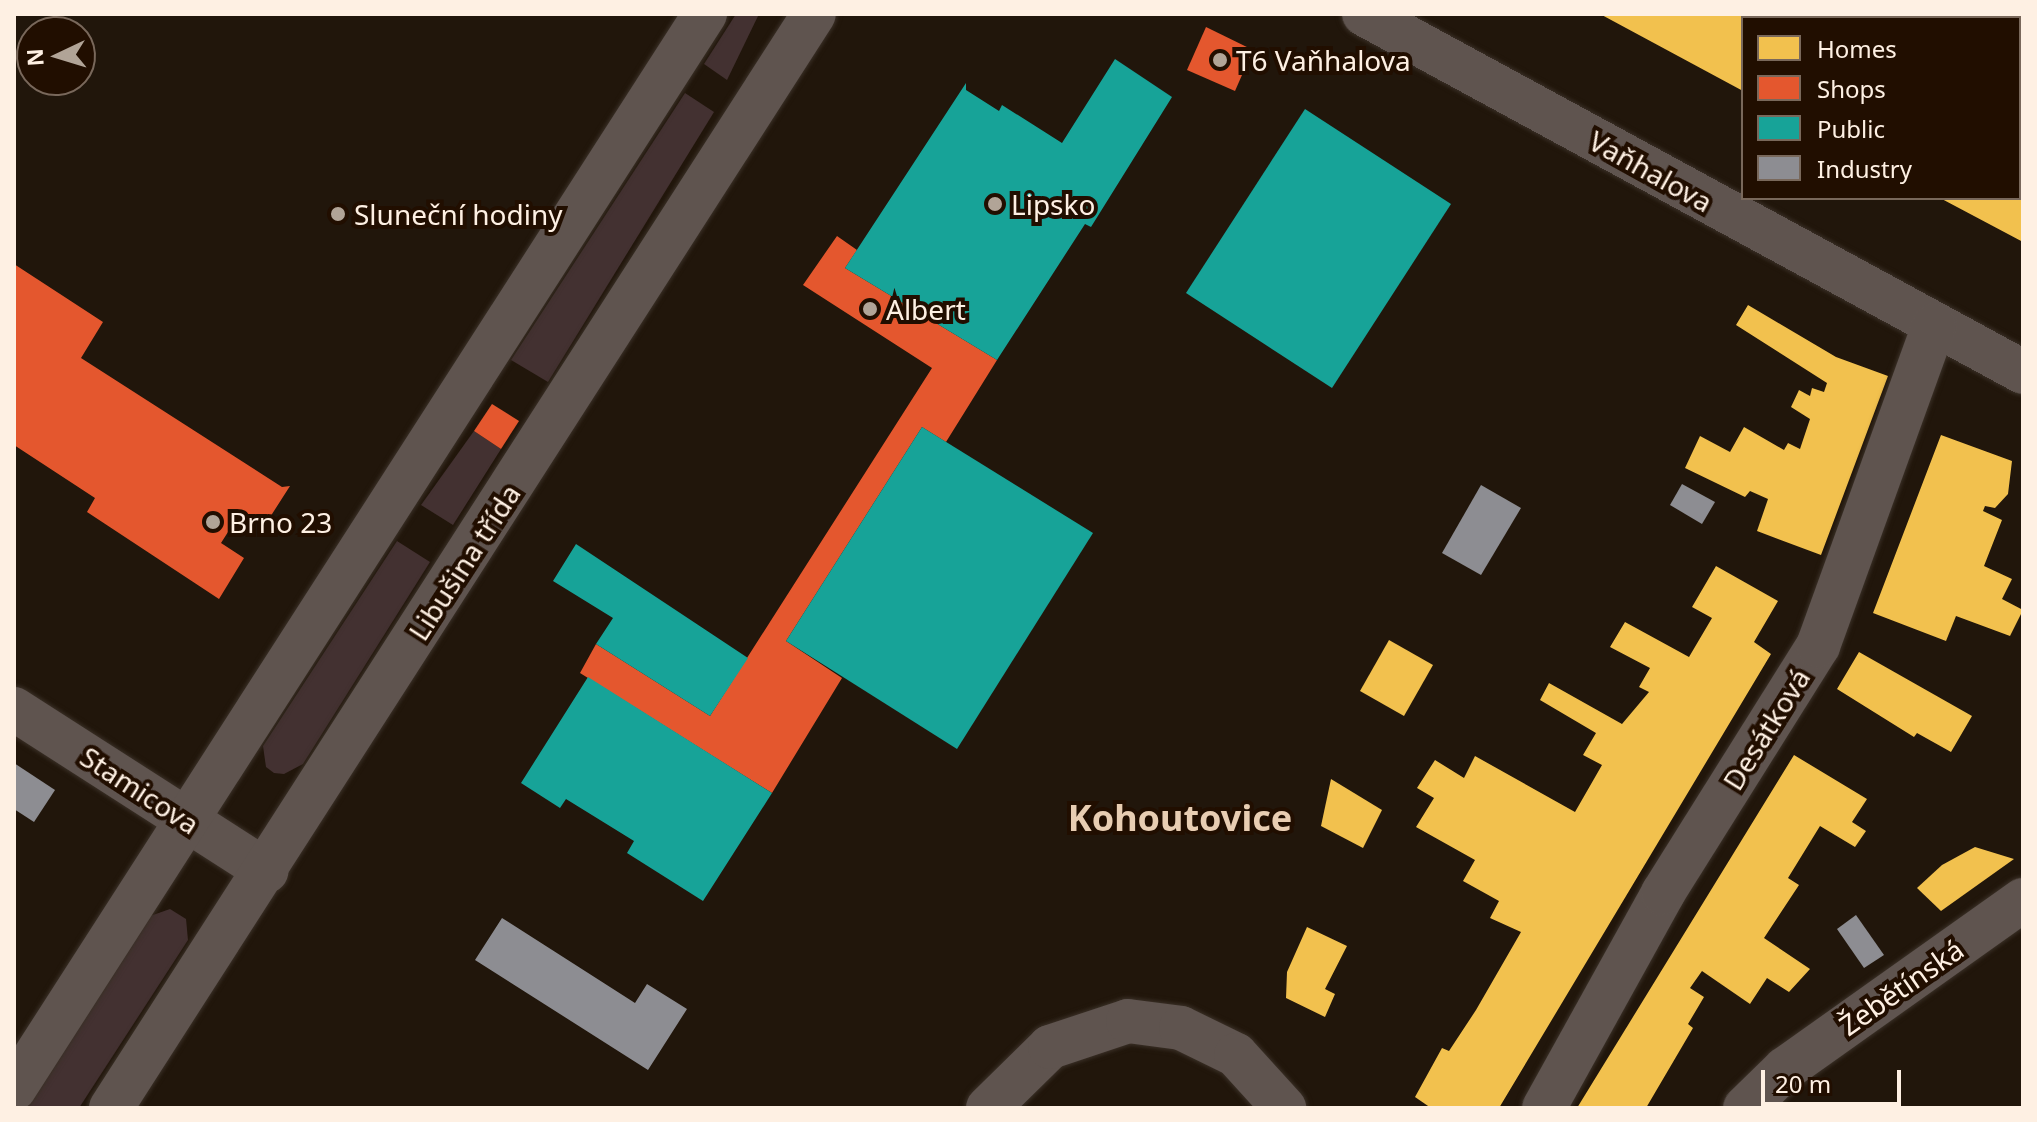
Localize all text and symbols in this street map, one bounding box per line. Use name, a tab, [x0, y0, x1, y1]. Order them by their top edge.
north arrow	[16, 16, 96, 96]
legend	[1741, 16, 2021, 200]
text: Homes	[1817, 32, 1897, 65]
place label: T6 Vaňhalova	[1236, 43, 1411, 77]
text: N	[18, 48, 50, 68]
marker: T6 Vaňhalova	[1211, 51, 1229, 69]
text: Shops	[1817, 72, 1886, 105]
text: Public	[1817, 112, 1885, 145]
street label: Vaňhalova	[1583, 123, 1719, 219]
text: Industry	[1817, 152, 1912, 185]
place label: Lipsko	[1011, 187, 1095, 221]
marker: Lipsko	[986, 195, 1004, 213]
place label: Sluneční hodiny	[354, 197, 563, 231]
marker: Sluneční hodiny	[329, 205, 347, 223]
place label: Albert	[886, 292, 966, 326]
marker: Albert	[861, 300, 879, 318]
street label: Libušina třída	[401, 478, 527, 646]
place label: Brno 23	[229, 505, 332, 539]
marker: Brno 23	[204, 513, 222, 531]
street label: Desátková	[1716, 662, 1816, 796]
street label: Stamicova	[75, 739, 205, 841]
district label: Kohoutovice	[1068, 796, 1292, 840]
street label: Žebětínská	[1833, 932, 1969, 1042]
scale bar	[1765, 1054, 1905, 1104]
text: 20 m	[1775, 1067, 1831, 1100]

